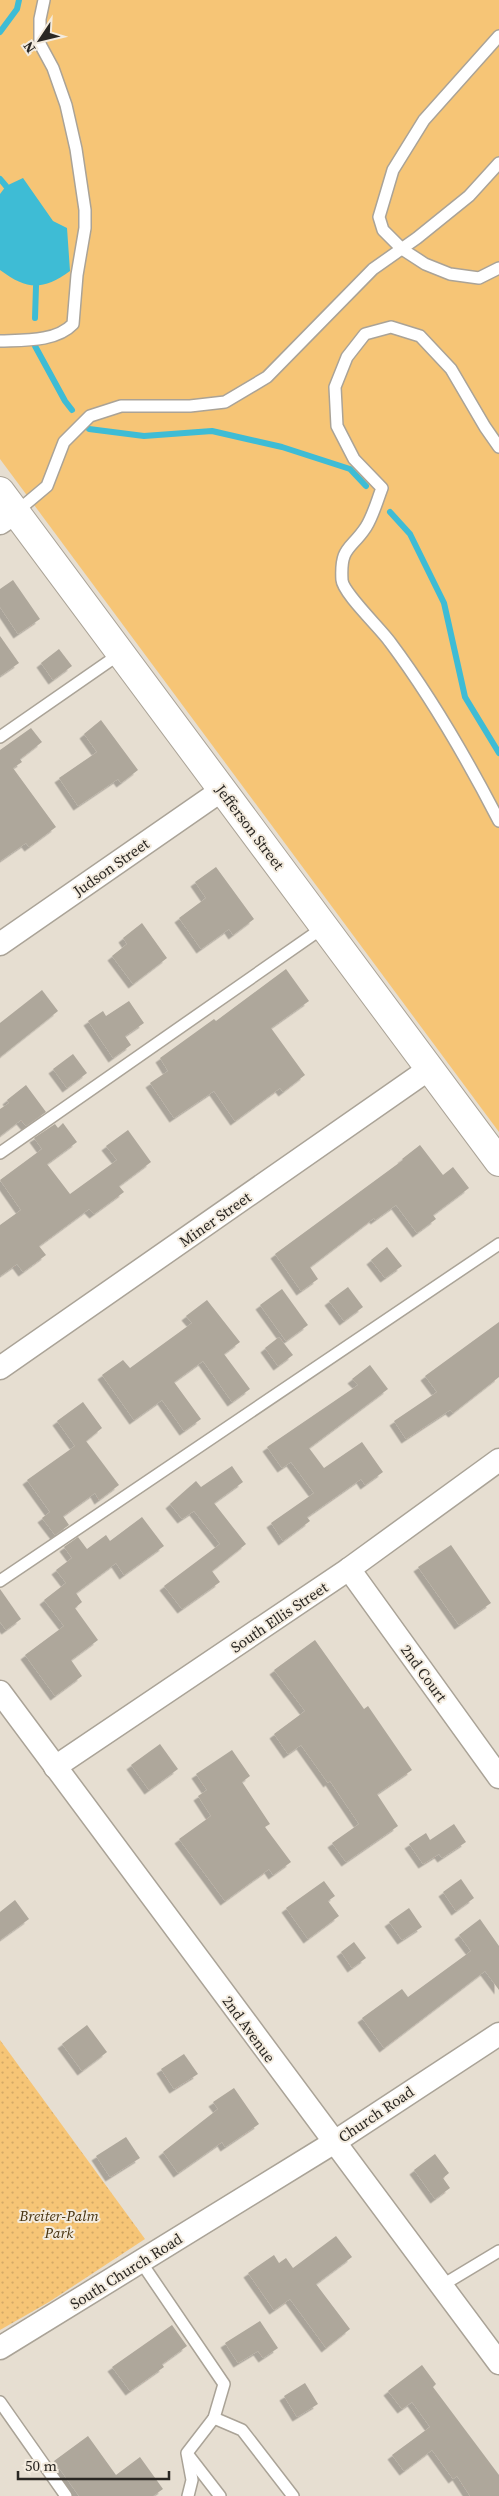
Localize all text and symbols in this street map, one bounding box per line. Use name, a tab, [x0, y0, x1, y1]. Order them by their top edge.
north arrow	[15, 15, 65, 65]
text: N	[18, 38, 40, 57]
street label: Jefferson Street	[210, 779, 289, 874]
street label: Judson Street	[68, 833, 153, 902]
street label: Miner Street	[175, 1186, 255, 1252]
street label: South Ellis Street	[226, 1577, 332, 1657]
street label: 2nd Court	[396, 1640, 452, 1706]
street label: 2nd Avenue	[218, 1991, 281, 2067]
street label: Church Road	[334, 2081, 418, 2147]
park label: Breiter-Palm Park	[18, 2205, 99, 2243]
street label: South Church Road	[66, 2228, 187, 2314]
scale bar	[18, 2448, 169, 2480]
text: 50 m	[25, 2455, 57, 2476]

